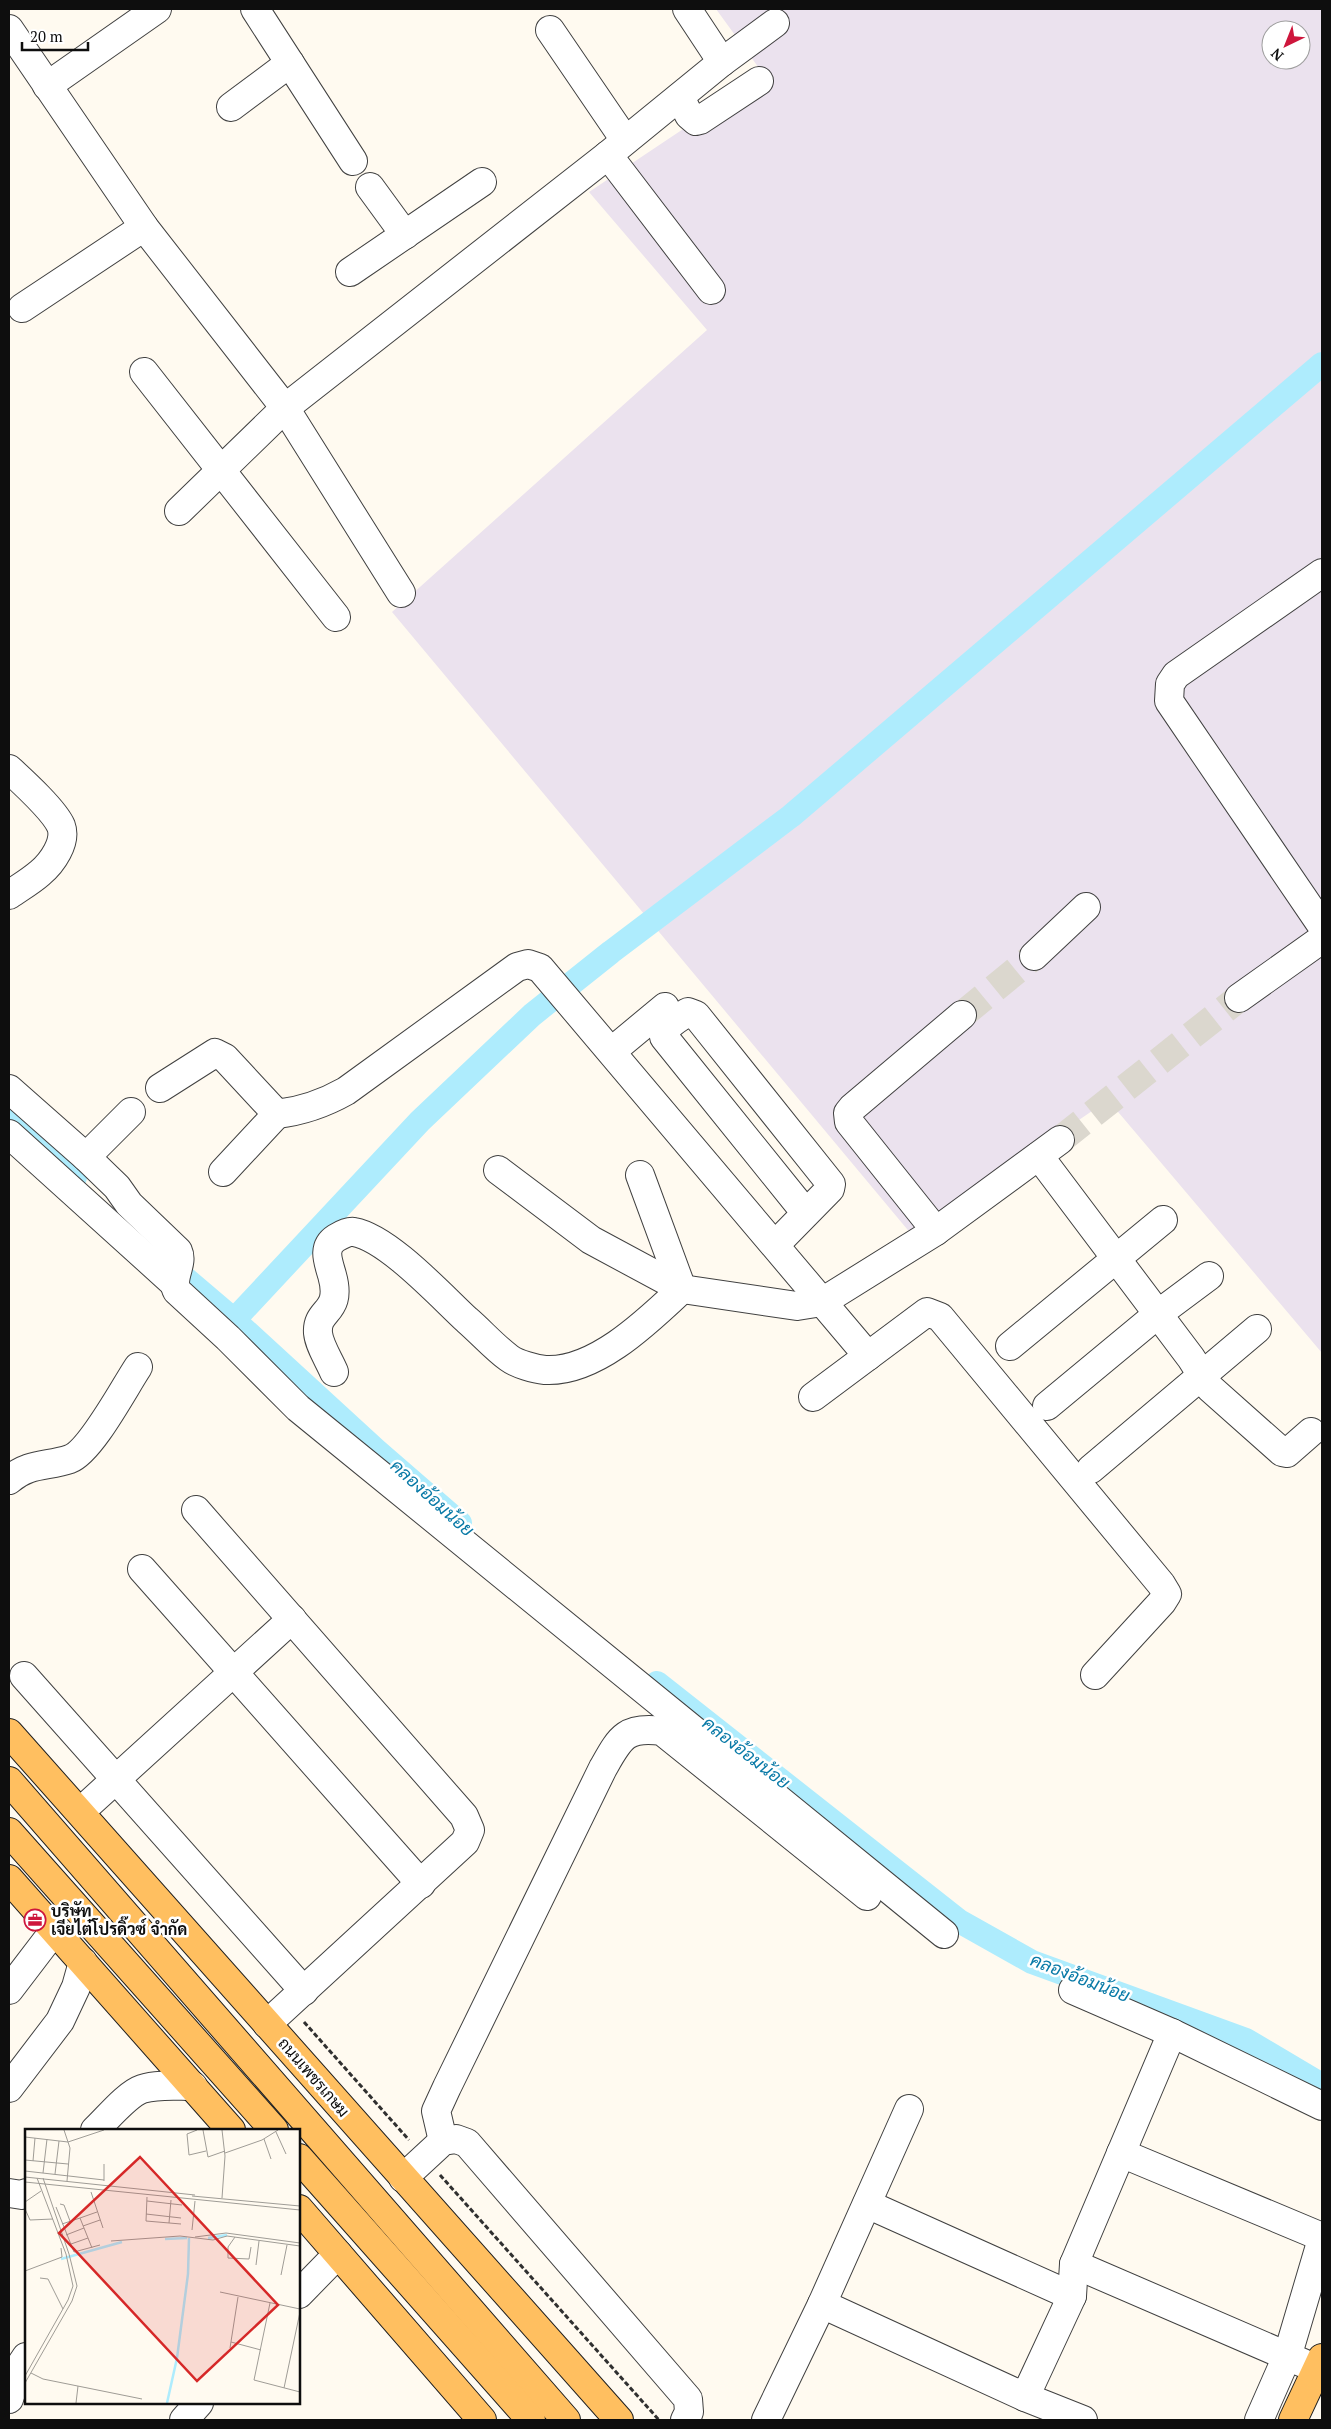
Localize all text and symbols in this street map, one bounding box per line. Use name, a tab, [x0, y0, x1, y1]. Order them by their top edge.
scale bar	[22, 20, 89, 52]
north arrow	[1261, 20, 1311, 70]
text: 20 m	[30, 26, 63, 46]
text: N	[1266, 44, 1287, 65]
water label: คลองอ้อมน้อย	[386, 1453, 480, 1541]
water label: คลองอ้อมน้อย	[698, 1711, 795, 1794]
place label: บริษัท เจียไต๋โปรดิ๊วซ์ จำกัด	[51, 1900, 187, 1940]
office icon: บริษัท เจียไต๋โปรดิ๊วซ์ จำกัด	[23, 1908, 47, 1932]
water label: คลองอ้อมน้อย	[1027, 1947, 1133, 2007]
street label: ถนนเพชรเกษม	[273, 2033, 355, 2121]
inset map	[25, 2129, 300, 2404]

